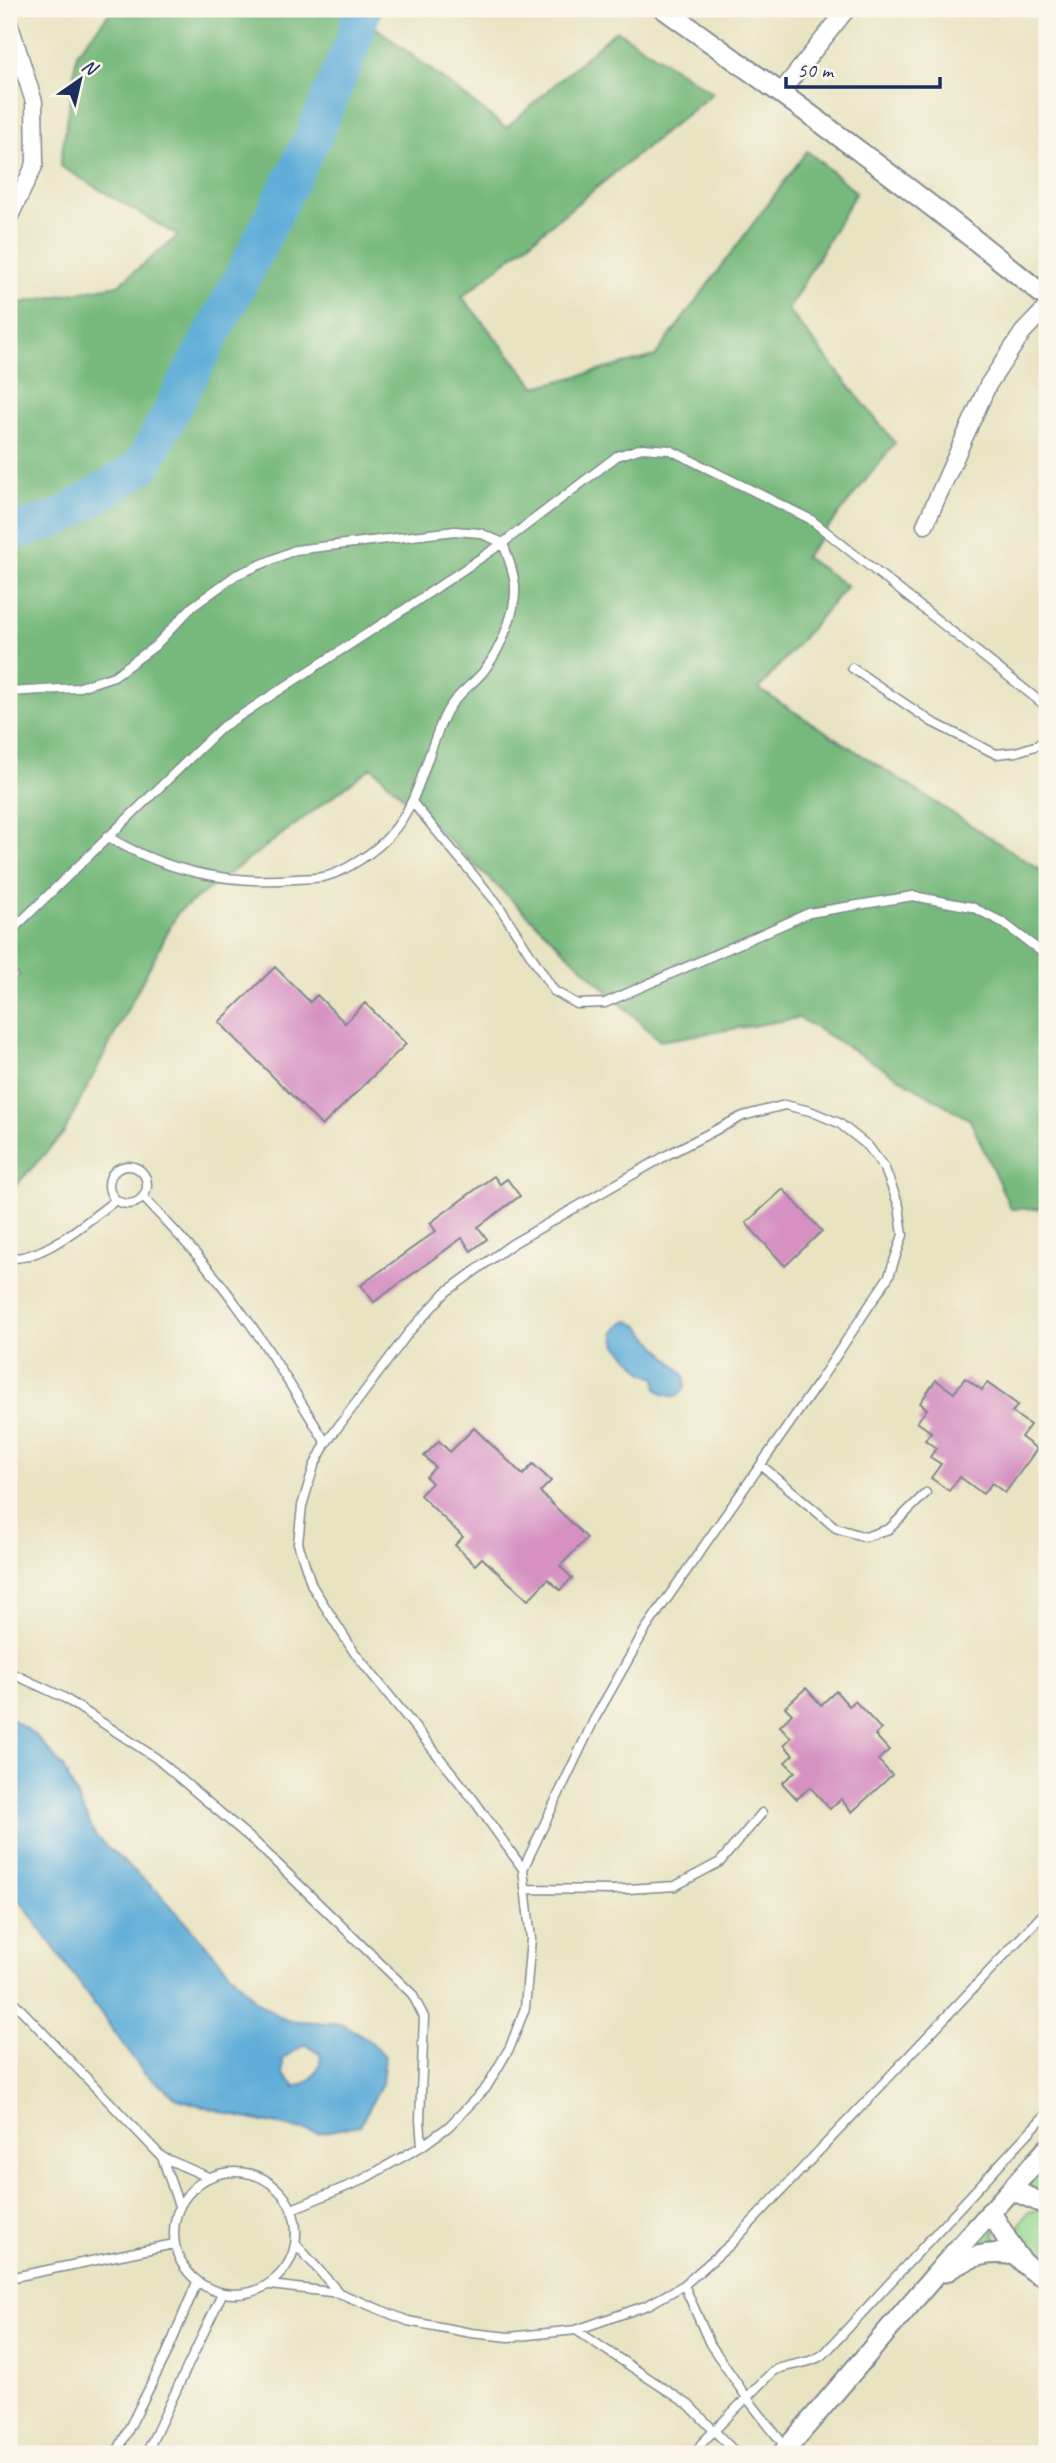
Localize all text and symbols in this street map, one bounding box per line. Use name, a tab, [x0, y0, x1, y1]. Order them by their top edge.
north arrow	[46, 46, 116, 116]
scale bar	[786, 46, 940, 90]
text: N	[77, 53, 103, 82]
text: 50 m	[797, 57, 835, 83]

